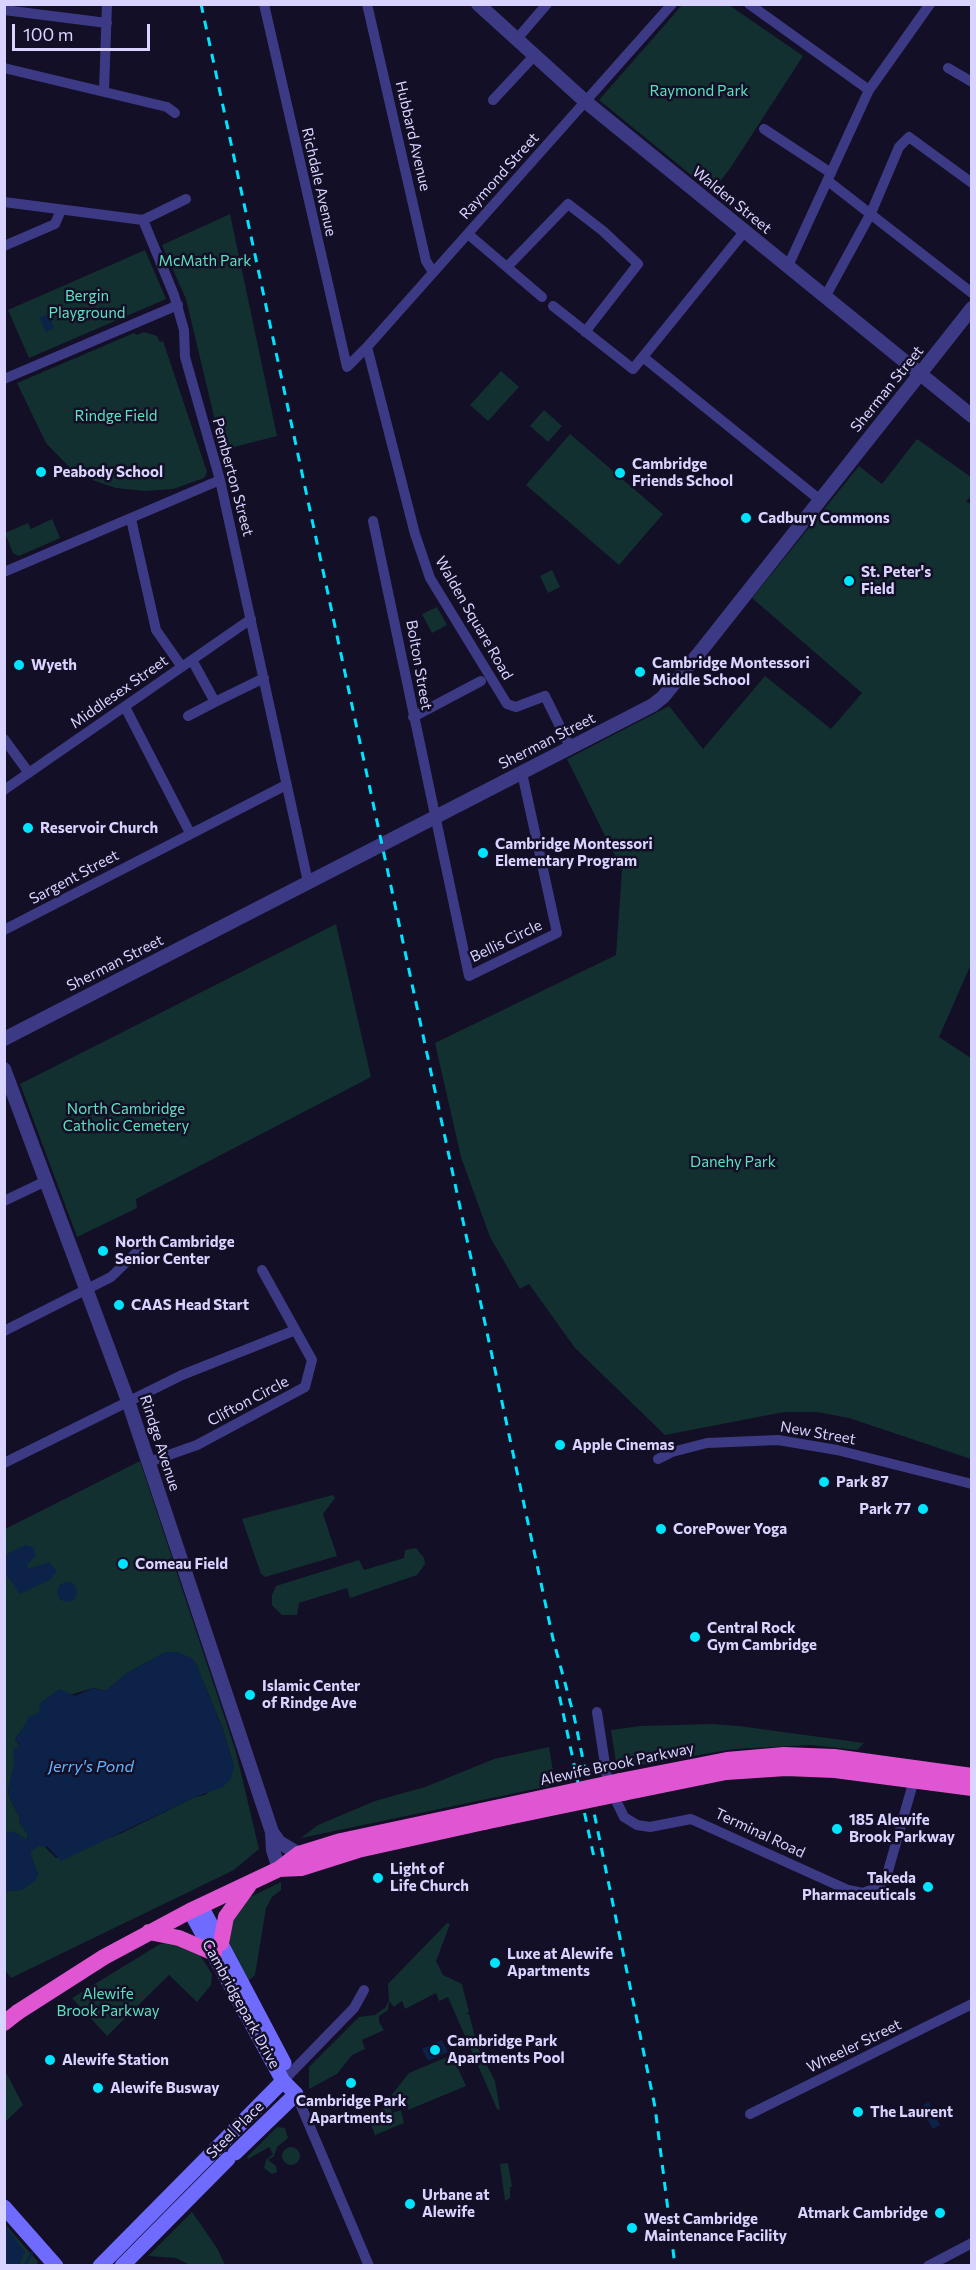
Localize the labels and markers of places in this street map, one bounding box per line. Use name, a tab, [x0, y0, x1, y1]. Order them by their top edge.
place label: Cambridge Friends School	[632, 455, 733, 490]
place label: Peabody School	[53, 463, 163, 481]
marker: Peabody School	[34, 465, 48, 479]
marker: Cambridge Friends School	[613, 466, 627, 480]
place label: Cadbury Commons	[758, 509, 890, 527]
marker: Cadbury Commons	[739, 511, 753, 525]
place label: St. Peter's Field	[861, 563, 931, 598]
marker: St. Peter's Field	[842, 574, 856, 588]
place label: Cambridge Montessori Middle School	[652, 654, 810, 689]
place label: Wyeth	[31, 656, 77, 674]
marker: Wyeth	[12, 658, 26, 672]
marker: Cambridge Montessori Middle School	[633, 665, 647, 679]
place label: Reservoir Church	[40, 819, 158, 837]
marker: Reservoir Church	[21, 821, 35, 835]
place label: Cambridge Montessori Elementary Program	[495, 835, 653, 870]
marker: Cambridge Montessori Elementary Program	[476, 846, 490, 860]
place label: North Cambridge Senior Center	[115, 1233, 235, 1268]
marker: North Cambridge Senior Center	[96, 1244, 110, 1258]
place label: CAAS Head Start	[131, 1296, 249, 1314]
marker: CAAS Head Start	[112, 1298, 126, 1312]
place label: Apple Cinemas	[572, 1436, 674, 1454]
marker: Apple Cinemas	[553, 1438, 567, 1452]
place label: Park 87	[836, 1473, 889, 1491]
marker: Park 87	[817, 1475, 831, 1489]
place label: Park 77	[859, 1500, 911, 1518]
marker: Park 77	[916, 1502, 930, 1516]
place label: CorePower Yoga	[673, 1520, 787, 1538]
marker: CorePower Yoga	[654, 1522, 668, 1536]
place label: Comeau Field	[135, 1555, 228, 1573]
marker: Comeau Field	[116, 1557, 130, 1571]
place label: Central Rock Gym Cambridge	[707, 1619, 817, 1654]
marker: Central Rock Gym Cambridge	[688, 1630, 702, 1644]
place label: Islamic Center of Rindge Ave	[262, 1677, 360, 1712]
marker: Islamic Center of Rindge Ave	[243, 1688, 257, 1702]
place label: 185 Alewife Brook Parkway	[849, 1811, 955, 1846]
marker: 185 Alewife Brook Parkway	[830, 1822, 844, 1836]
place label: Light of Life Church	[390, 1860, 469, 1895]
place label: Takeda Pharmaceuticals	[802, 1869, 916, 1904]
marker: Light of Life Church	[371, 1871, 385, 1885]
marker: Takeda Pharmaceuticals	[921, 1880, 935, 1894]
place label: Luxe at Alewife Apartments	[507, 1945, 613, 1980]
marker: Luxe at Alewife Apartments	[488, 1956, 502, 1970]
place label: Cambridge Park Apartments Pool	[447, 2032, 564, 2067]
marker: Cambridge Park Apartments Pool	[428, 2043, 442, 2057]
place label: Alewife Station	[62, 2051, 169, 2069]
marker: Alewife Station	[43, 2053, 57, 2067]
marker: Cambridge Park Apartments	[344, 2076, 358, 2090]
place label: Alewife Busway	[110, 2079, 219, 2097]
marker: Alewife Busway	[91, 2081, 105, 2095]
place label: Cambridge Park Apartments	[296, 2092, 406, 2127]
place label: The Laurent	[870, 2103, 953, 2121]
marker: The Laurent	[851, 2105, 865, 2119]
place label: Urbane at Alewife	[422, 2186, 490, 2221]
marker: Urbane at Alewife	[403, 2197, 417, 2211]
place label: Atmark Cambridge	[798, 2204, 928, 2222]
marker: Atmark Cambridge	[933, 2206, 947, 2220]
place label: West Cambridge Maintenance Facility	[644, 2210, 787, 2245]
marker: West Cambridge Maintenance Facility	[625, 2221, 639, 2235]

